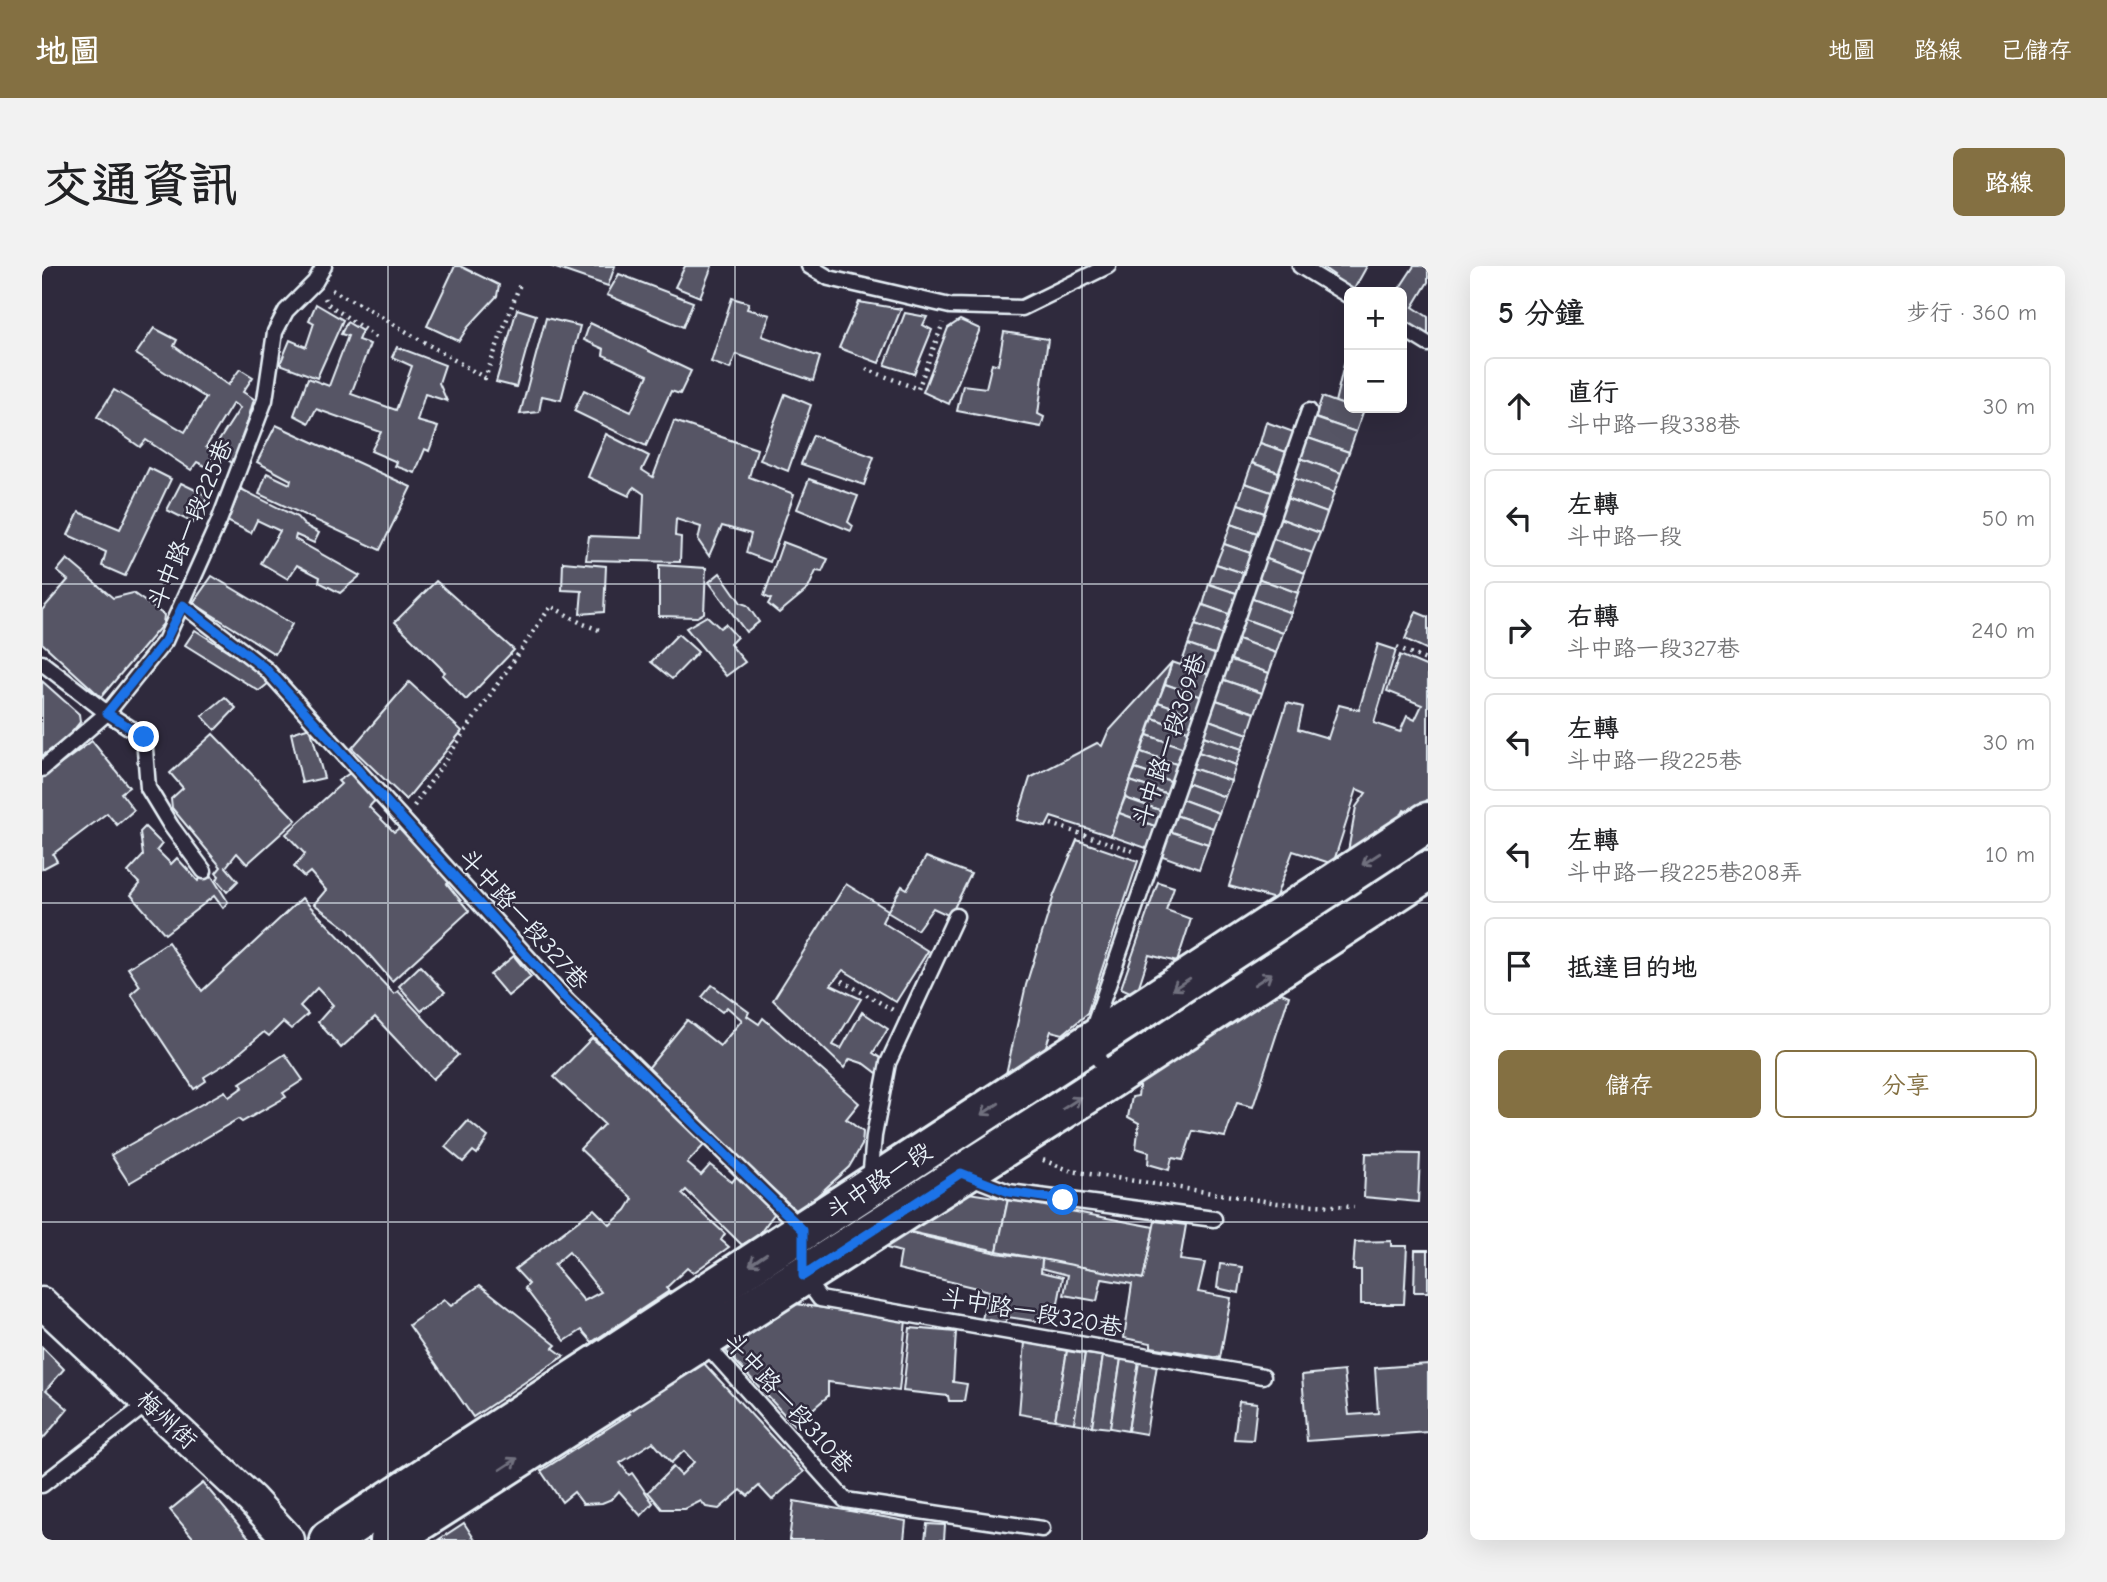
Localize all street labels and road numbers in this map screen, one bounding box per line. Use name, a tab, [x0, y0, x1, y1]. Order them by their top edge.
street label: 斗中路一段225巷	[142, 435, 238, 613]
street label: 斗中路一段369巷	[1126, 649, 1212, 831]
street label: 斗中路一段327巷	[453, 843, 595, 995]
street label: 斗中路一段	[821, 1137, 937, 1225]
street label: 斗中路一段320巷	[939, 1282, 1125, 1342]
street label: 斗中路一段310巷	[718, 1327, 860, 1479]
street label: 梅州街	[131, 1385, 203, 1455]

